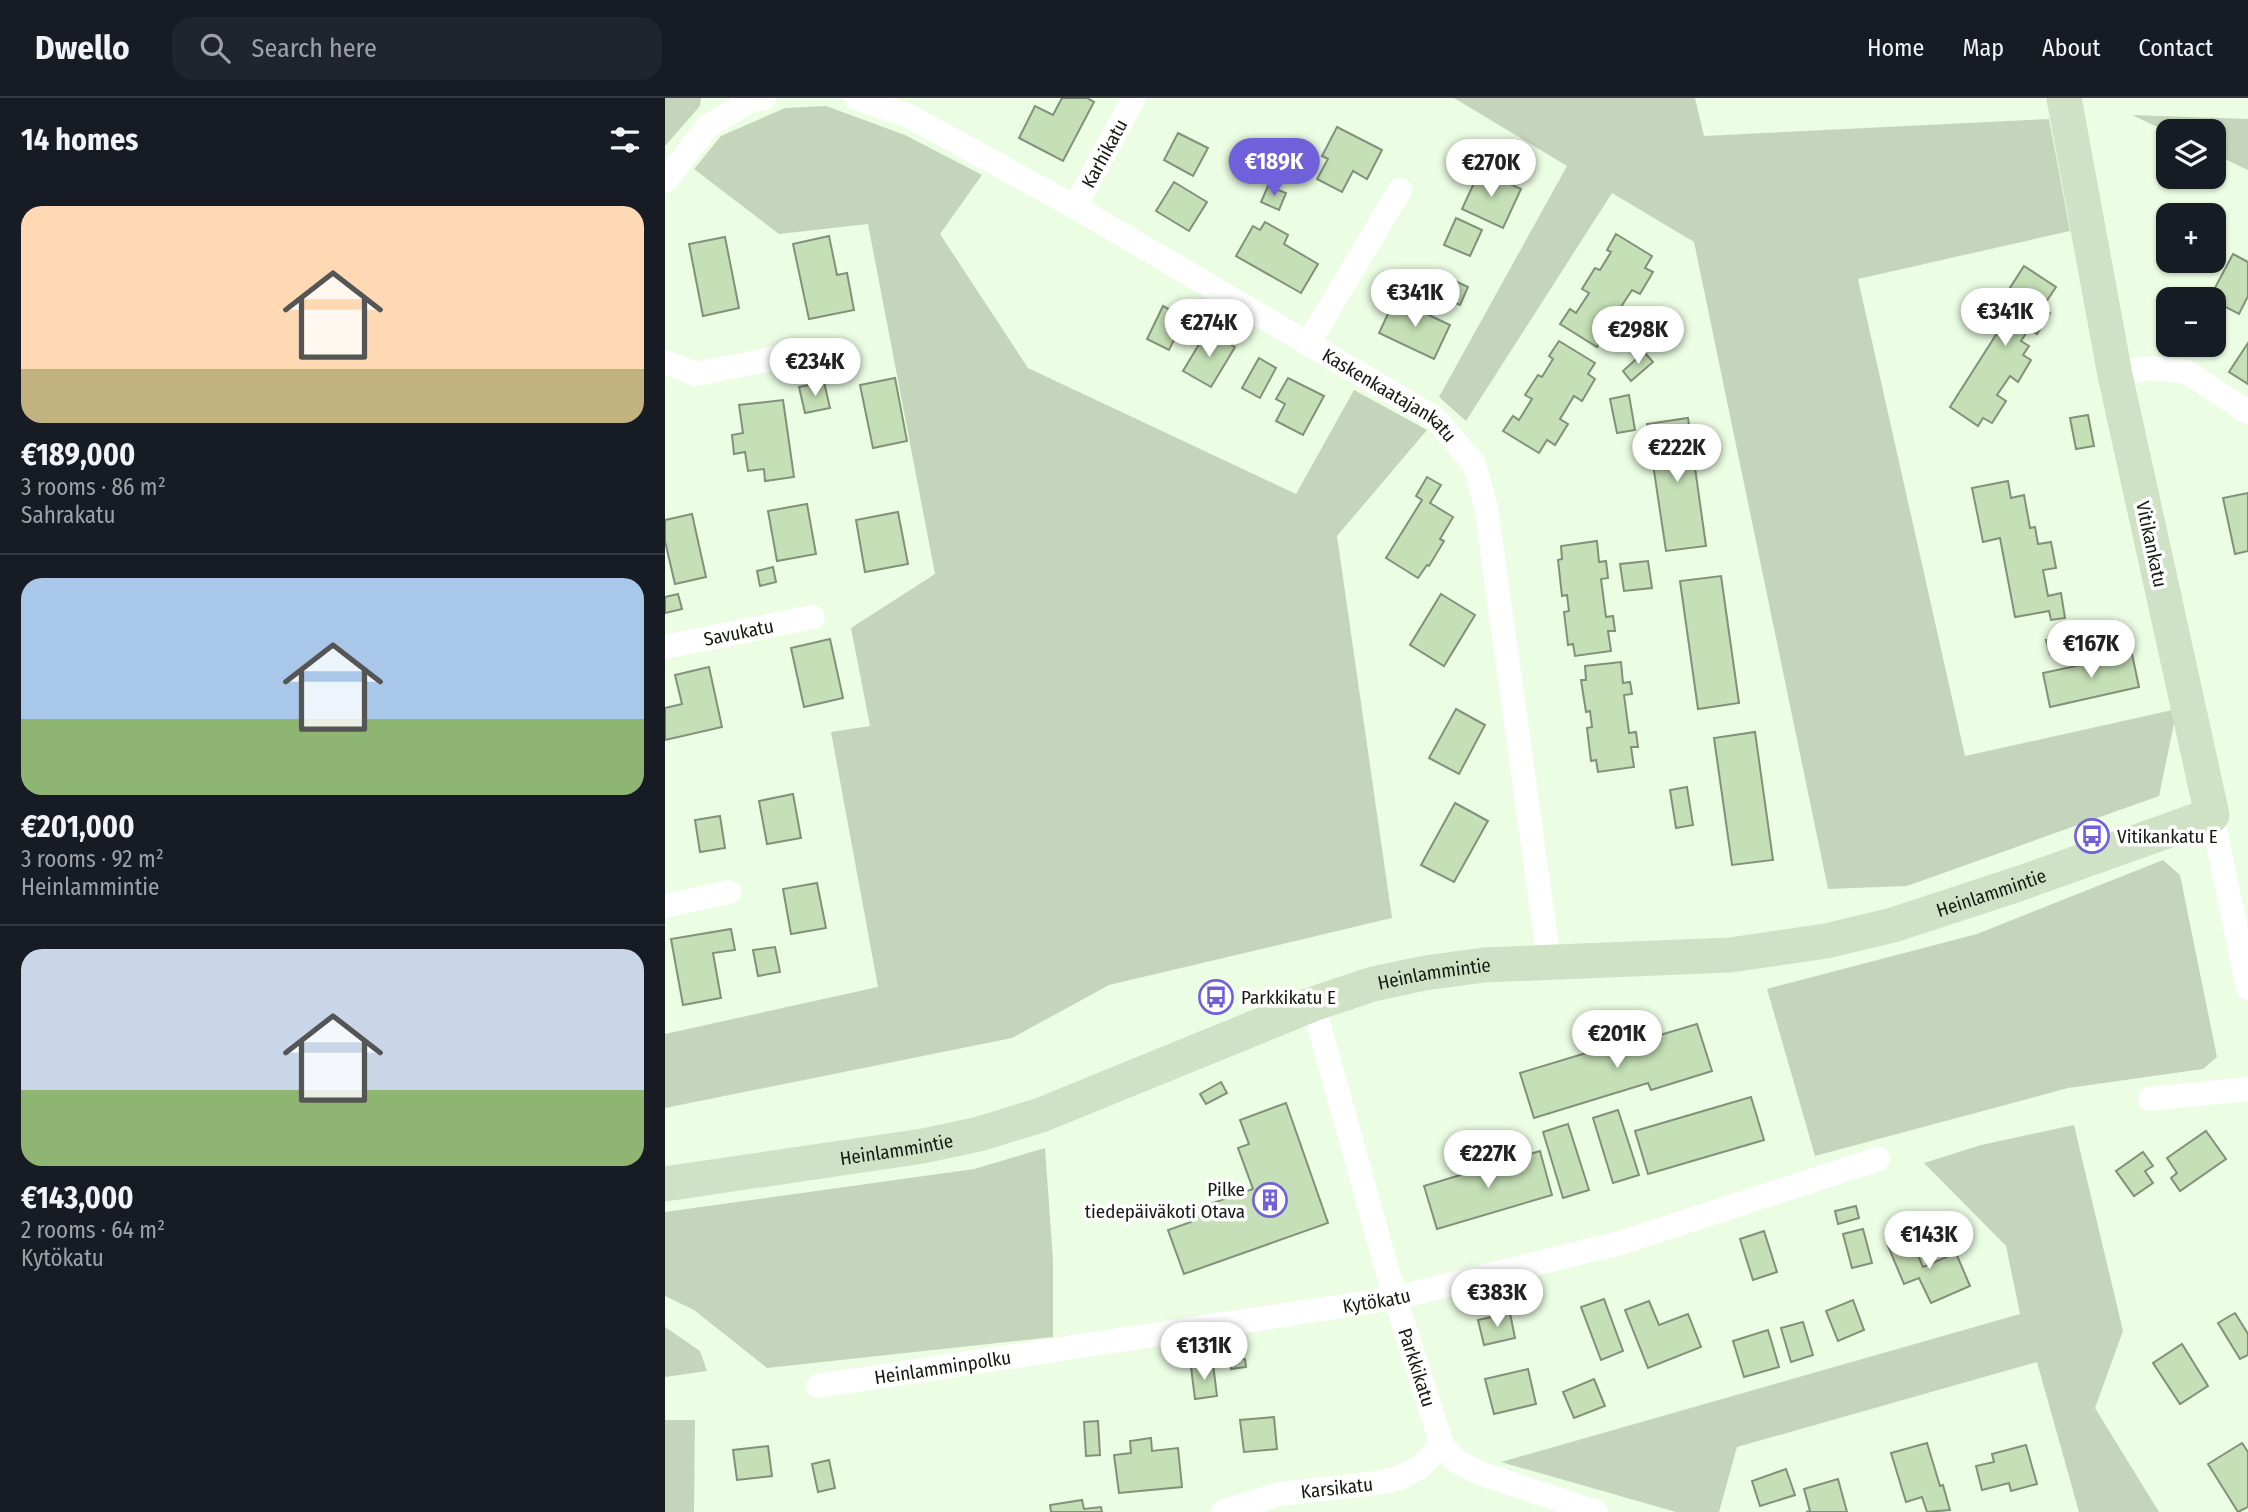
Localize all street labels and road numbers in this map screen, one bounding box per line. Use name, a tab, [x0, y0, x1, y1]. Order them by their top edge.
street label: Karhikatu	[1077, 115, 1132, 192]
street label: Kaskenkaatajankatu	[1318, 344, 1461, 447]
street label: Vitikankatu	[2131, 499, 2172, 589]
street label: Savukatu	[702, 614, 776, 651]
street label: Heinlammintie	[1933, 864, 2049, 922]
street label: Heinlammintie	[1375, 954, 1491, 995]
street label: Heinlammintie	[838, 1129, 955, 1170]
street label: Kytökatu	[1341, 1284, 1413, 1318]
street label: Parkkikatu	[1393, 1325, 1440, 1410]
street label: Heinlamminpolku	[873, 1346, 1012, 1389]
street label: Karsikatu	[1300, 1473, 1374, 1503]

